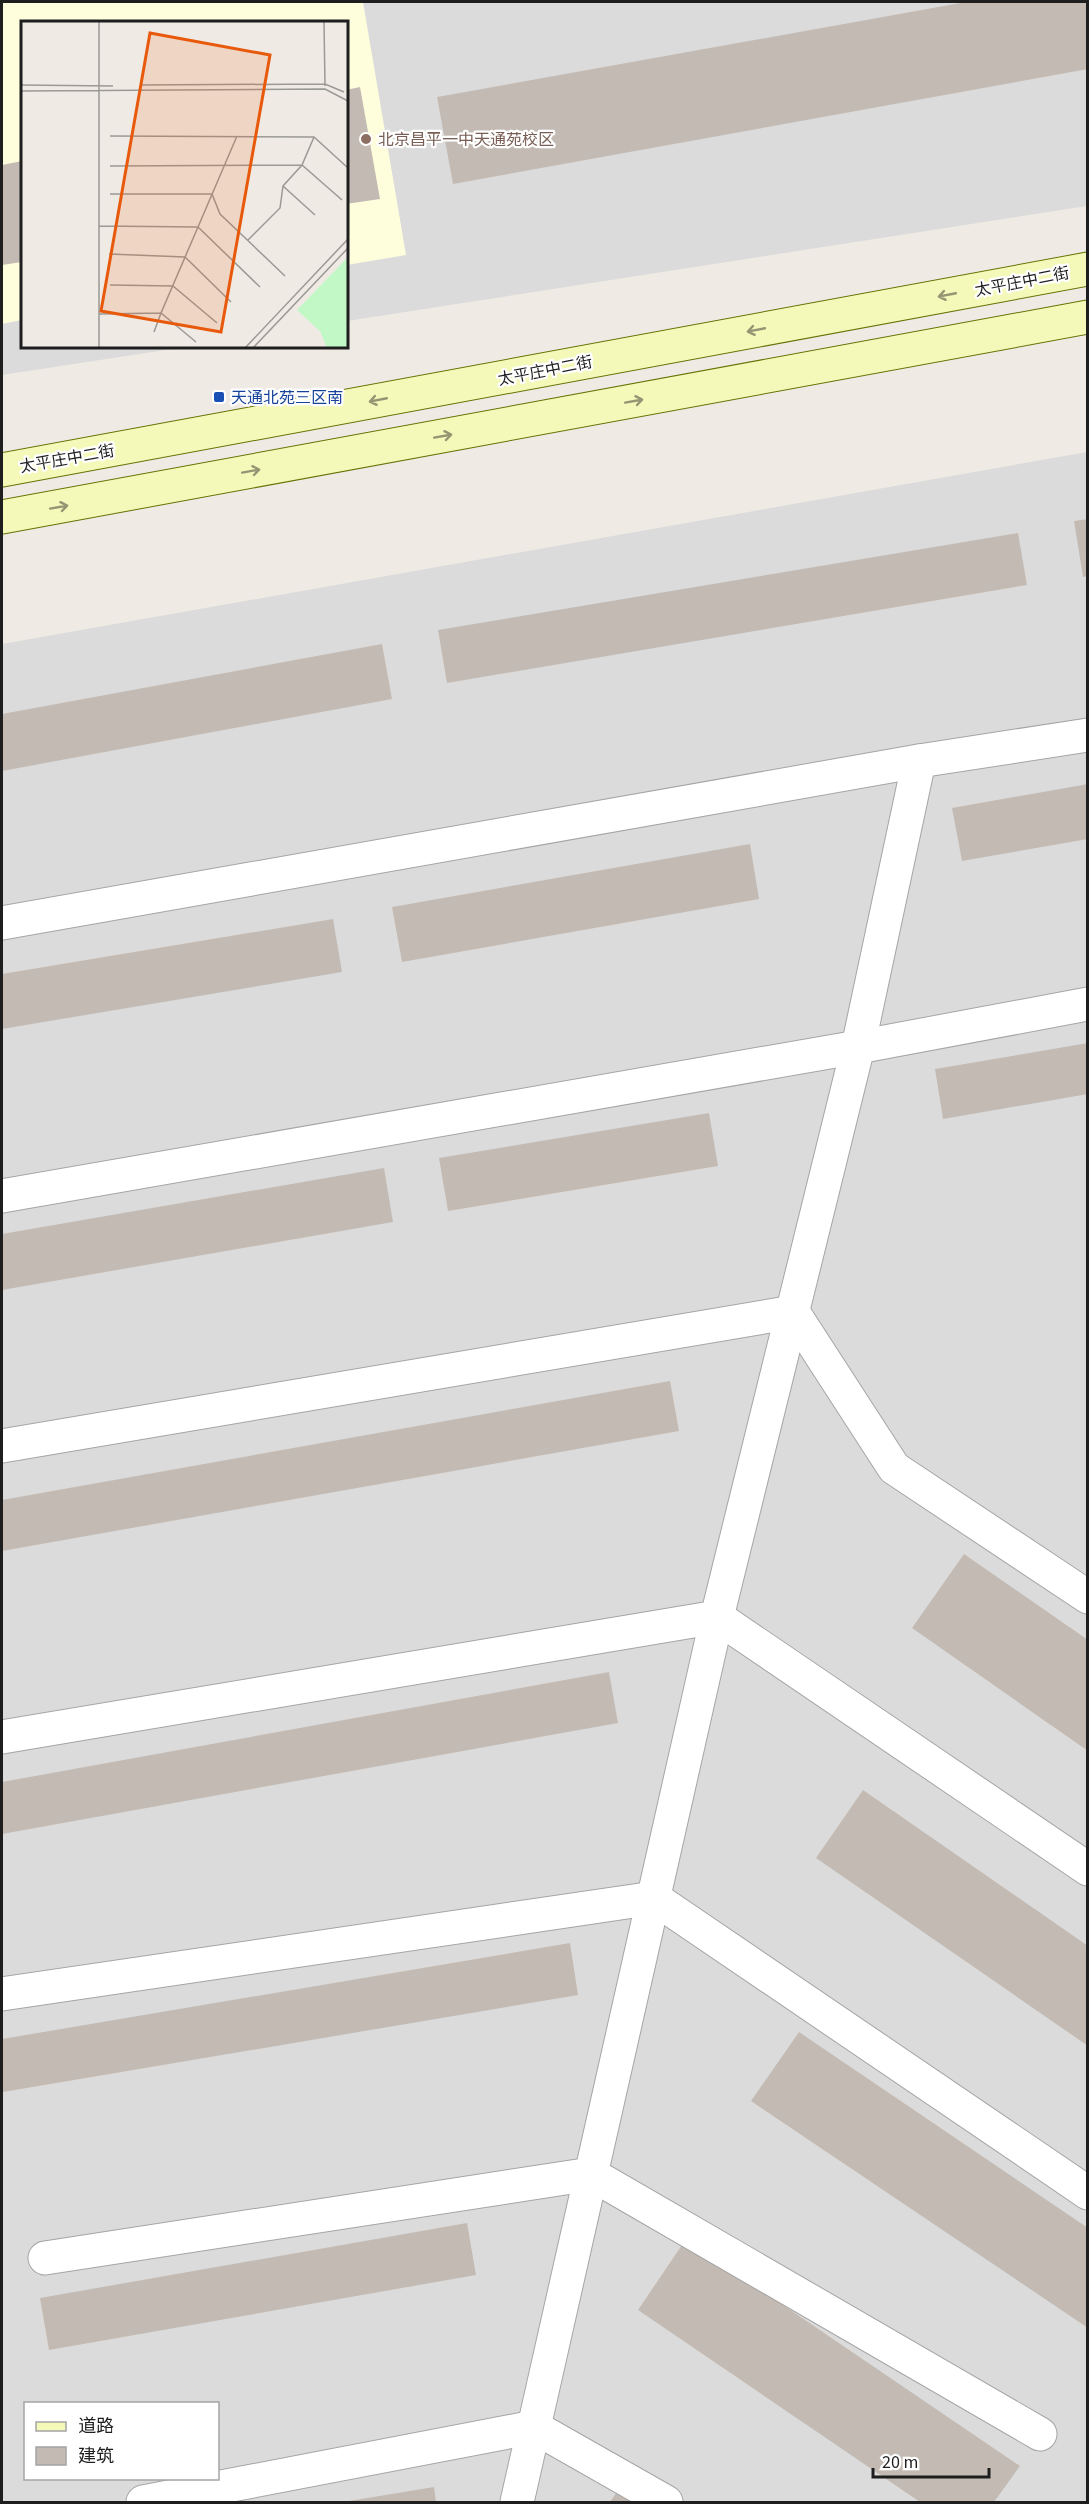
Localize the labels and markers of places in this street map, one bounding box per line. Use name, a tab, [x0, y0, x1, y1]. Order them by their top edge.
place label: 北京昌平一中天通苑校区	[378, 129, 554, 151]
marker: 北京昌平一中天通苑校区	[359, 132, 373, 146]
place label: 天通北苑三区南	[231, 387, 343, 409]
marker: 天通北苑三区南	[212, 390, 226, 404]

